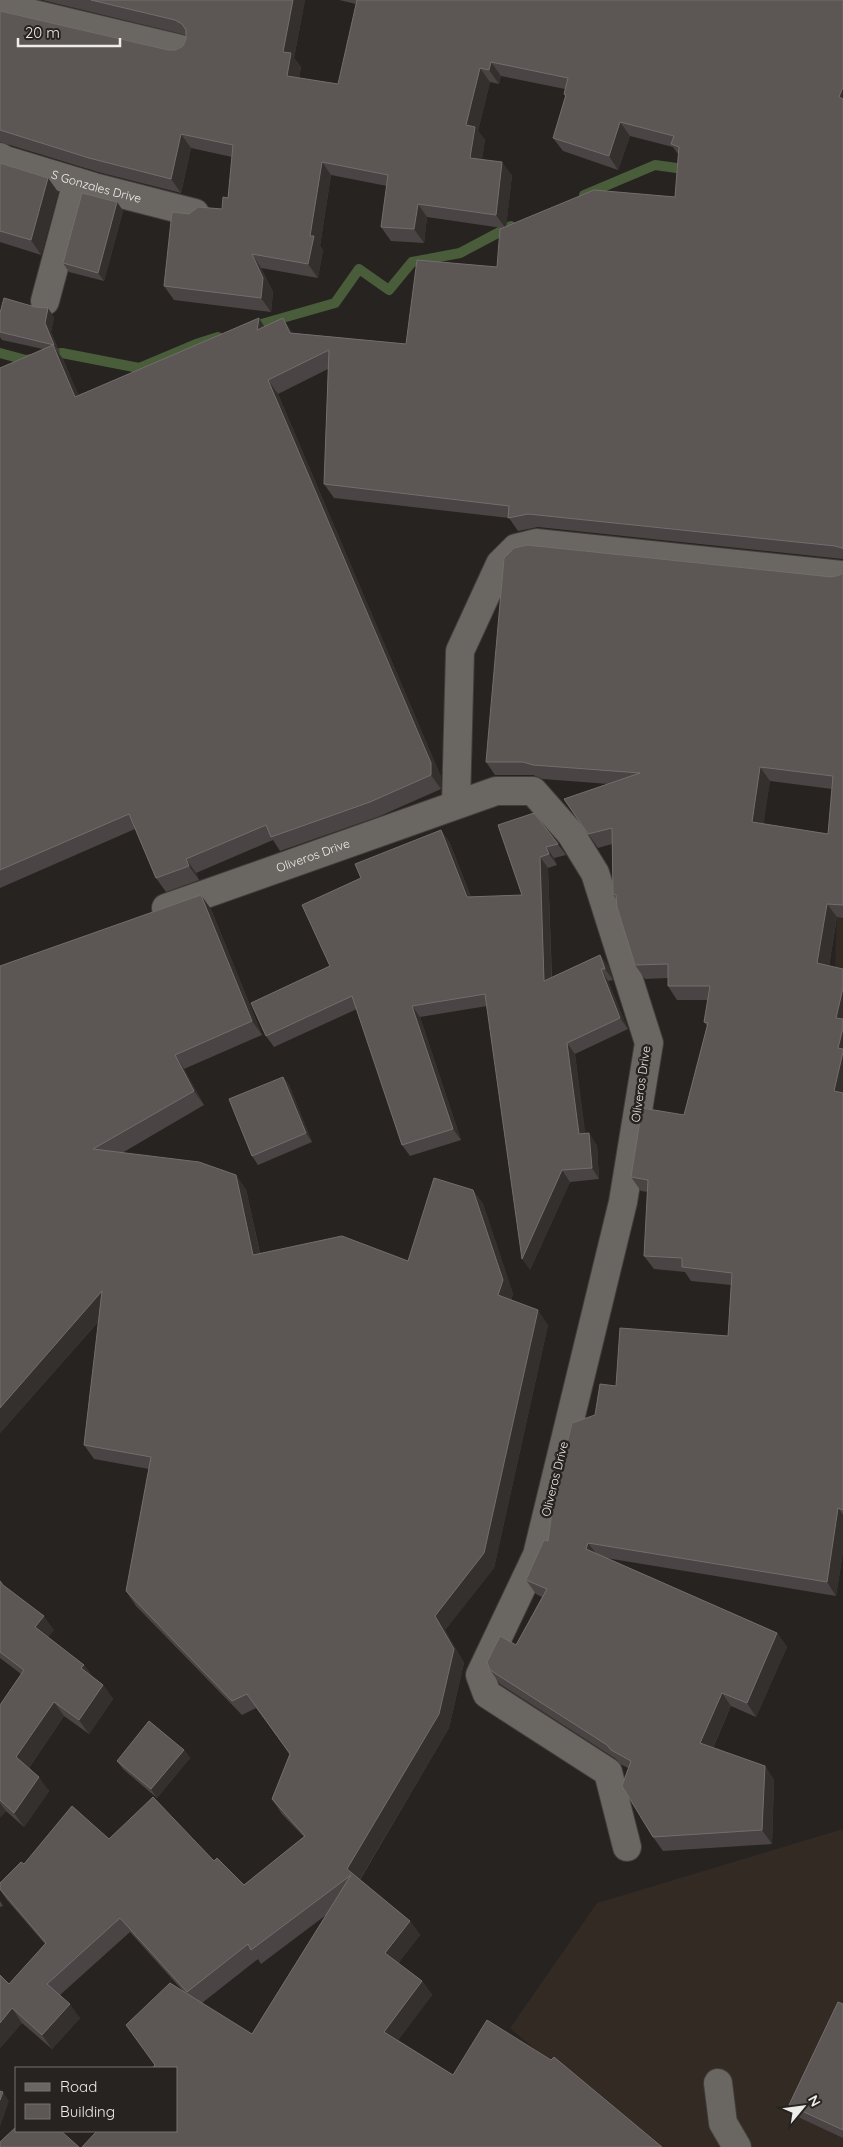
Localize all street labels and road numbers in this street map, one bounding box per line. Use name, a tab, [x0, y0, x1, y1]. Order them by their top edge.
street label: S Gonzales Drive	[50, 166, 143, 206]
street label: Oliveros Drive	[274, 835, 352, 875]
street label: Oliveros Drive	[628, 1045, 653, 1123]
street label: Oliveros Drive	[538, 1440, 571, 1518]

